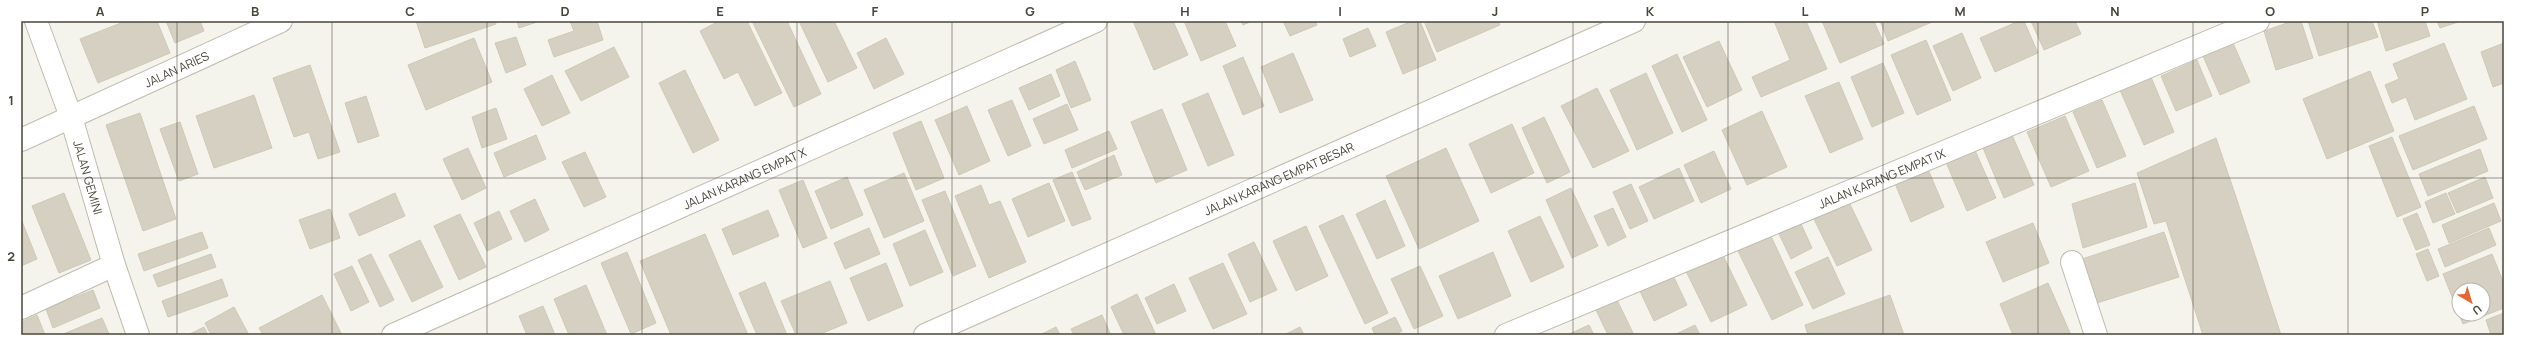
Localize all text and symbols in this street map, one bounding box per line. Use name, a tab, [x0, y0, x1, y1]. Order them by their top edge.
text: A	[96, 2, 105, 20]
text: B	[251, 2, 259, 20]
text: C	[405, 2, 415, 20]
text: D	[560, 2, 570, 20]
text: E	[716, 2, 724, 20]
text: F	[872, 2, 879, 20]
text: G	[1025, 2, 1035, 20]
text: H	[1180, 2, 1190, 20]
text: I	[1338, 2, 1342, 20]
text: J	[1492, 2, 1498, 20]
text: K	[1646, 2, 1655, 20]
text: L	[1802, 2, 1809, 20]
text: M	[1954, 2, 1966, 20]
text: N	[2110, 2, 2120, 20]
text: O	[2265, 2, 2275, 20]
text: P	[2421, 2, 2429, 20]
street label: JALAN ARIES	[141, 47, 212, 91]
text: 1	[8, 91, 14, 109]
street label: JALAN KARANG EMPAT BESAR	[1201, 137, 1357, 219]
street label: JALAN GEMINI	[70, 138, 107, 216]
street label: JALAN KARANG EMPAT X	[680, 143, 810, 213]
street label: JALAN KARANG EMPAT IX	[1815, 144, 1948, 212]
text: 2	[7, 247, 15, 265]
north arrow	[2451, 282, 2491, 322]
text: U	[2470, 302, 2485, 319]

